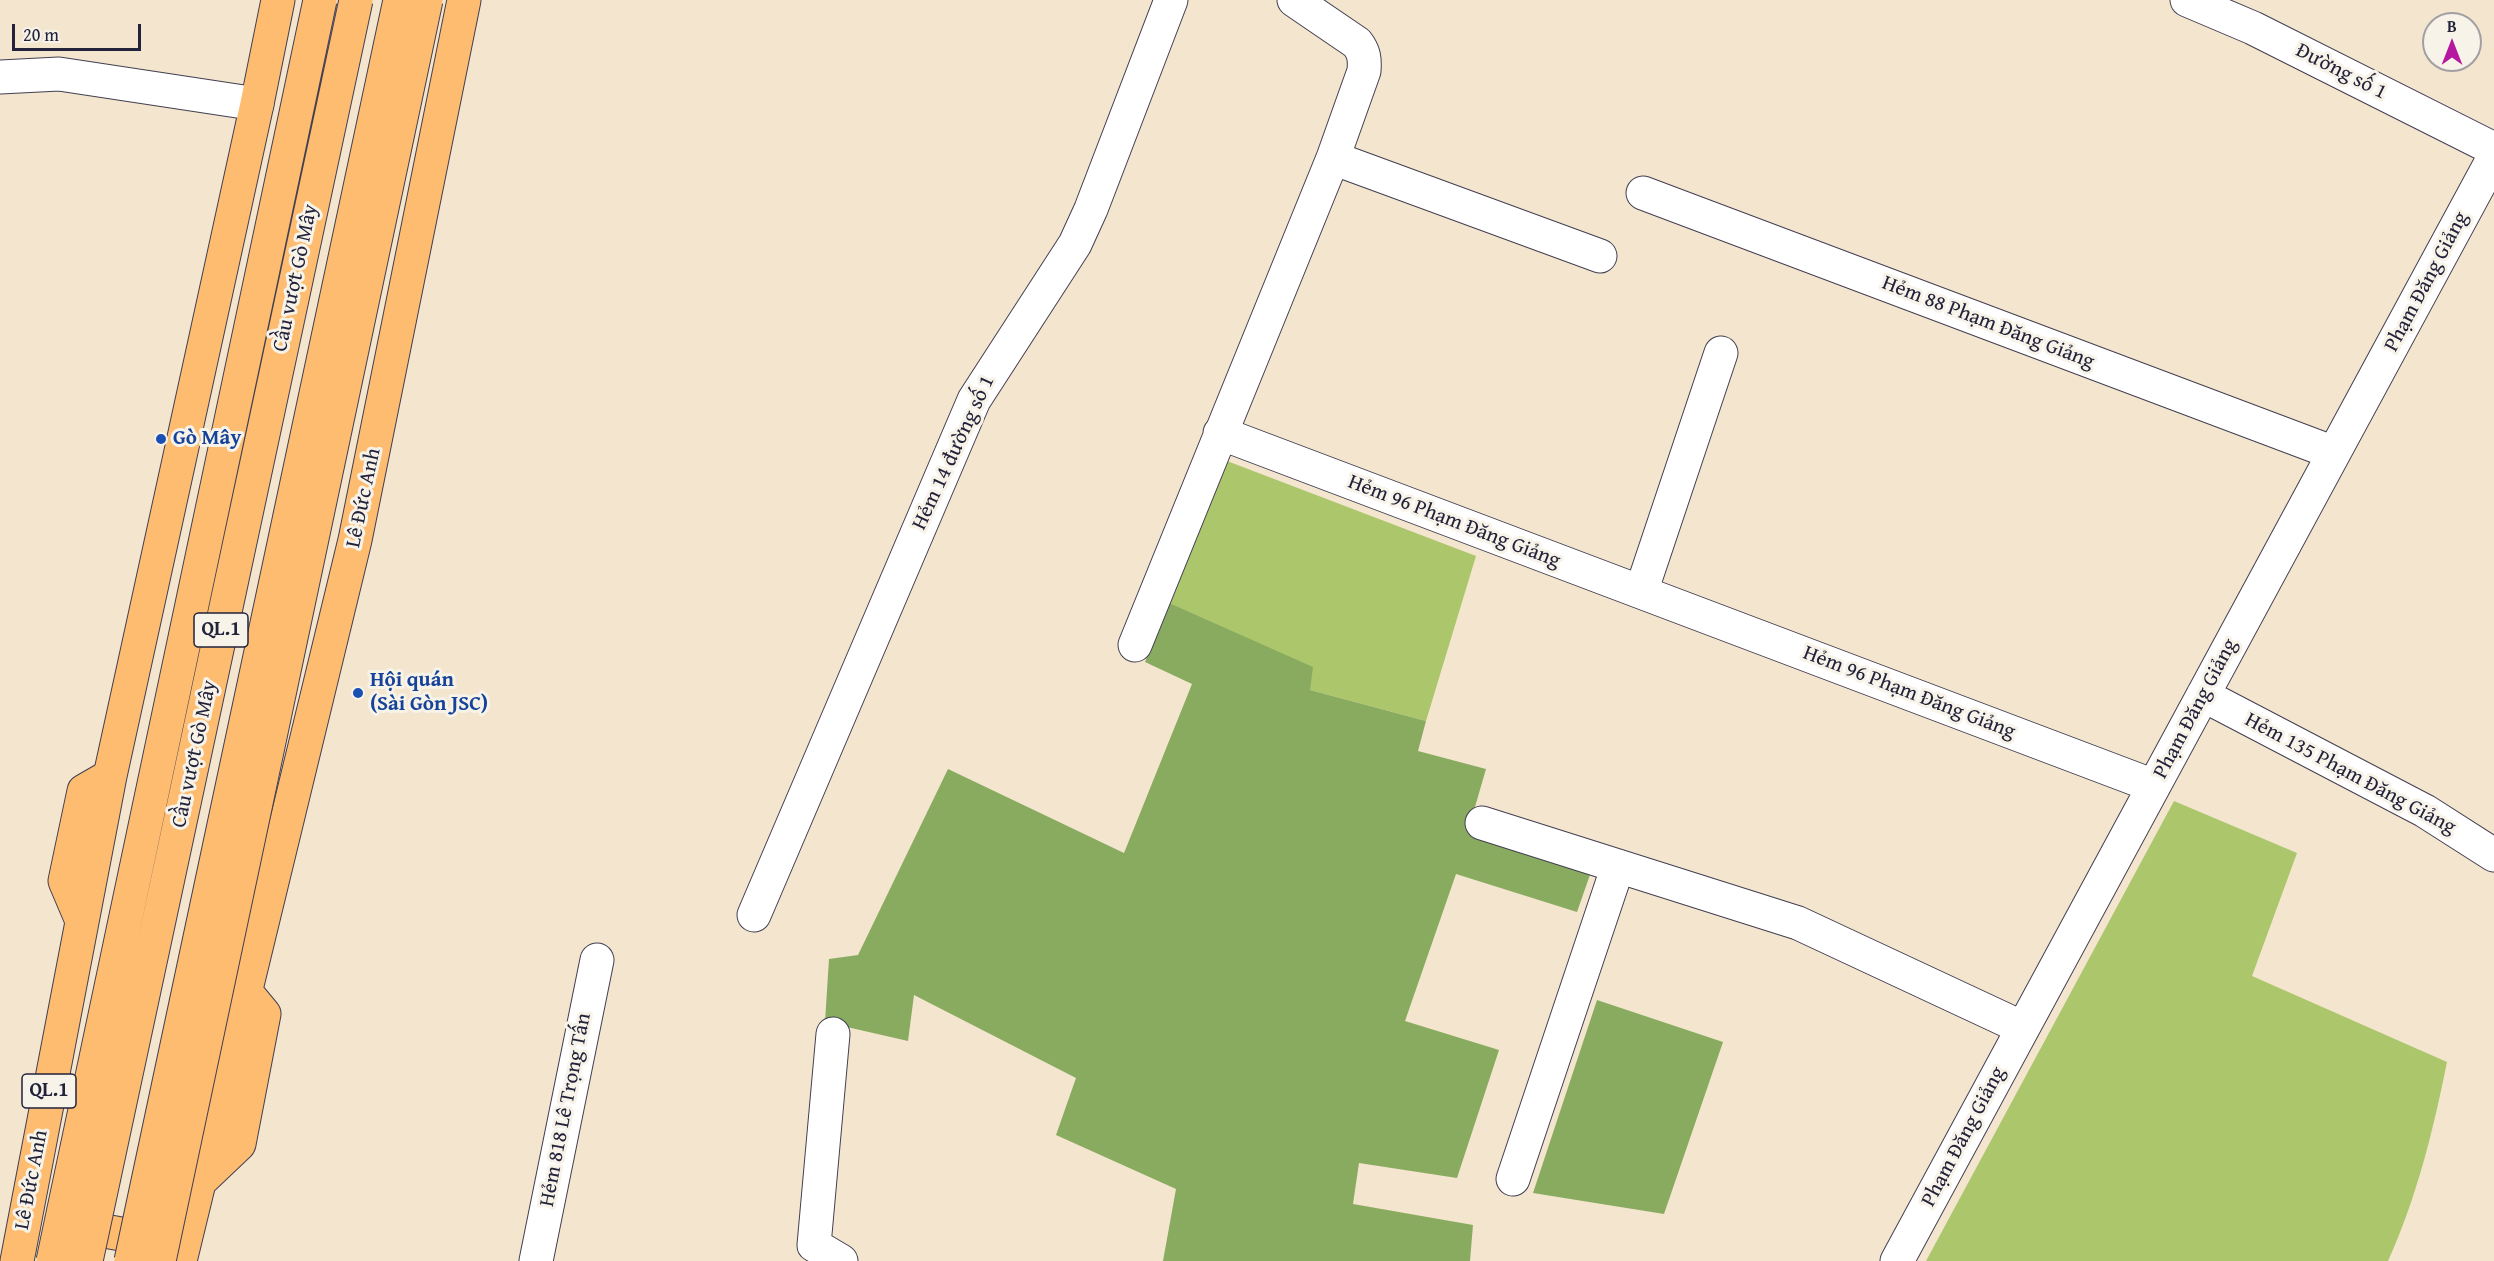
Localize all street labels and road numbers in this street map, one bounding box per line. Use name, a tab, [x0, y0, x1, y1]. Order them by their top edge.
street label: Đường số 1	[2291, 38, 2391, 106]
street label: Cầu vượt Gò Mây	[268, 202, 324, 354]
street label: Phạm Đăng Giảng	[2380, 208, 2474, 356]
street label: Hẻm 88 Phạm Đăng Giảng	[1878, 271, 2098, 375]
street label: Hẻm 14 đường số 1	[907, 372, 1001, 534]
street label: Lê Đức Anh	[341, 446, 387, 550]
street label: Hẻm 96 Phạm Đăng Giảng	[1344, 470, 1564, 574]
road number: QL.1	[194, 613, 248, 647]
street label: Phạm Đăng Giảng	[2149, 635, 2243, 783]
street label: Hẻm 96 Phạm Đăng Giảng	[1799, 641, 2019, 745]
street label: Cầu vượt Gò Mây	[167, 678, 223, 830]
street label: Hẻm 135 Phạm Đăng Giảng	[2240, 708, 2460, 840]
street label: Hẻm 818 Lê Trọng Tấn	[535, 1011, 597, 1209]
street label: Phạm Đăng Giảng	[1917, 1063, 2011, 1211]
road number: QL.1	[22, 1074, 76, 1108]
street label: Lê Đức Anh	[10, 1128, 54, 1232]

